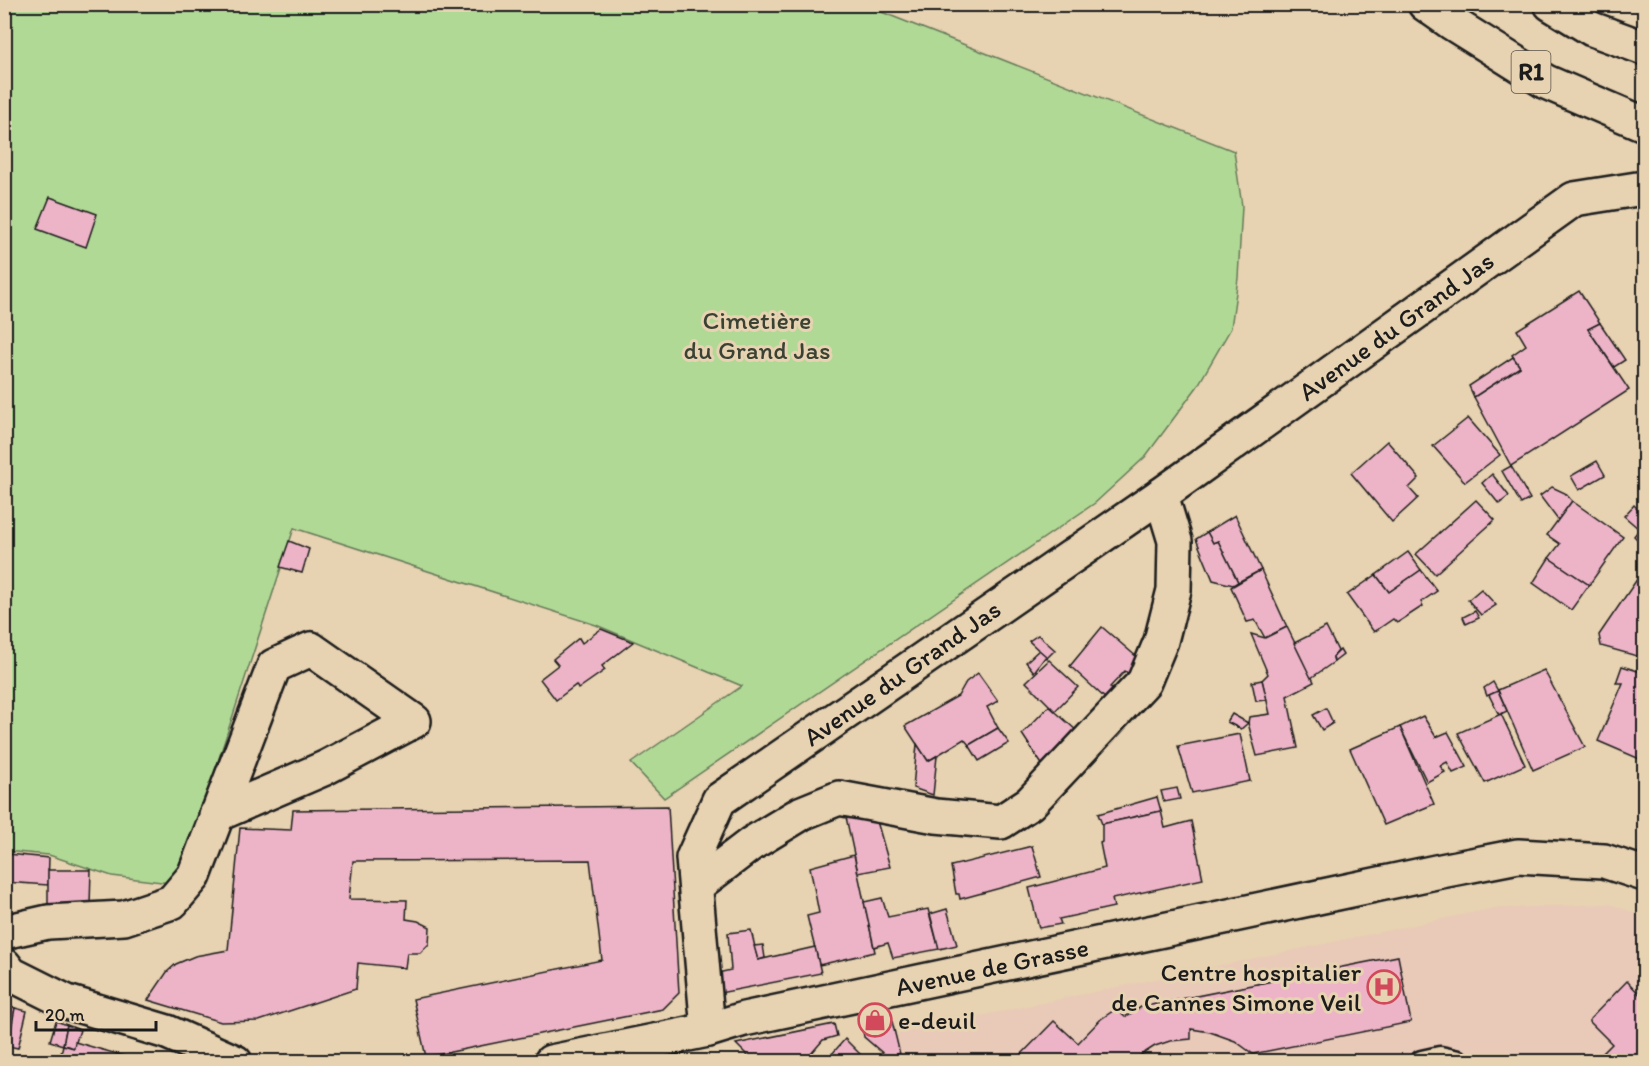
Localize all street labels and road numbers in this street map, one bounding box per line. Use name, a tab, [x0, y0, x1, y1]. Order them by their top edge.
road number: R1	[1512, 51, 1550, 93]
street label: Avenue du Grand Jas	[1292, 244, 1500, 408]
street label: Avenue du Grand Jas	[797, 593, 1007, 753]
street label: Avenue de Grasse	[893, 931, 1091, 1003]

